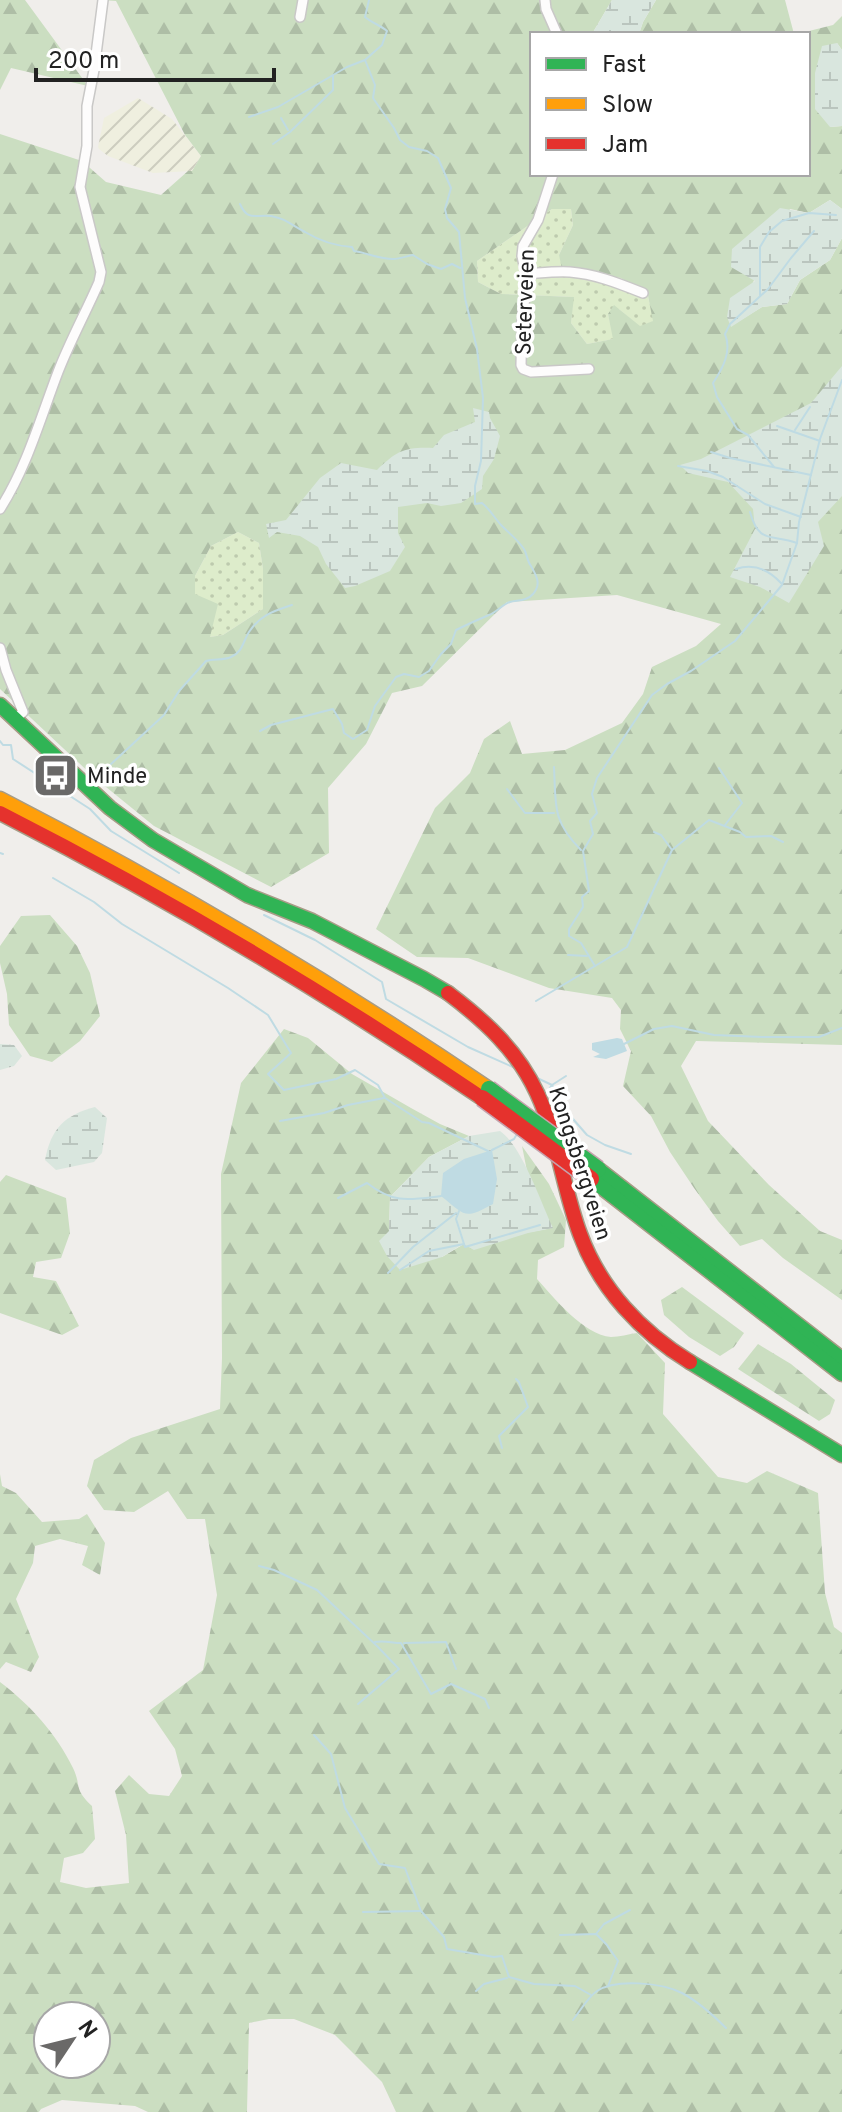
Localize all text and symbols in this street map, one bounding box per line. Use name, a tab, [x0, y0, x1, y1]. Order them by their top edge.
scale bar	[36, 32, 274, 82]
legend	[530, 32, 810, 176]
text: 200 m	[48, 47, 119, 77]
text: Fast	[602, 51, 646, 81]
text: Slow	[602, 91, 653, 121]
text: Jam	[602, 131, 648, 161]
street label: Seterveien	[511, 248, 542, 356]
bus stop icon: Minde	[32, 751, 80, 799]
place label: Minde	[87, 764, 147, 791]
street label: Kongsbergveien	[541, 1084, 616, 1244]
north arrow	[32, 2000, 112, 2080]
text: N	[71, 2016, 102, 2044]

